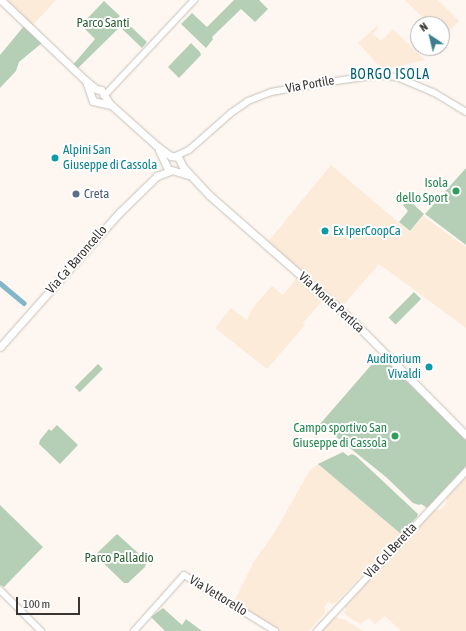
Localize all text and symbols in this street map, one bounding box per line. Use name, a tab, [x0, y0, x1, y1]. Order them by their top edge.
park label: Parco Santi	[76, 15, 130, 31]
north arrow	[410, 16, 450, 56]
text: N	[418, 20, 430, 34]
district label: BORGO ISOLA	[350, 66, 430, 82]
street label: Via Portile	[284, 73, 336, 97]
place label: Alpini San Giuseppe di Cassola	[63, 143, 157, 174]
marker: Alpini San Giuseppe di Cassola	[50, 153, 60, 163]
place label: Isola dello Sport	[396, 176, 448, 207]
place label: Creta	[84, 186, 109, 202]
marker: Isola dello Sport	[451, 186, 461, 196]
marker: Creta	[71, 189, 81, 199]
street label: Via Ca' Baroncello	[43, 223, 111, 297]
place label: Ex IperCoopCa	[333, 223, 401, 239]
marker: Ex IperCoopCa	[320, 226, 330, 236]
street label: Via Monte Pertica	[295, 269, 367, 337]
place label: Auditorium Vivaldi	[367, 352, 421, 383]
marker: Auditorium Vivaldi	[424, 362, 434, 372]
place label: Campo sportivo San Giuseppe di Cassola	[293, 421, 387, 452]
marker: Campo sportivo San Giuseppe di Cassola	[390, 431, 400, 441]
street label: Via Col Beretta	[362, 520, 420, 582]
park label: Parco Palladio	[84, 550, 154, 566]
street label: Via Vettorello	[186, 573, 250, 619]
scale bar	[18, 589, 82, 615]
text: 100 m	[23, 597, 50, 611]

